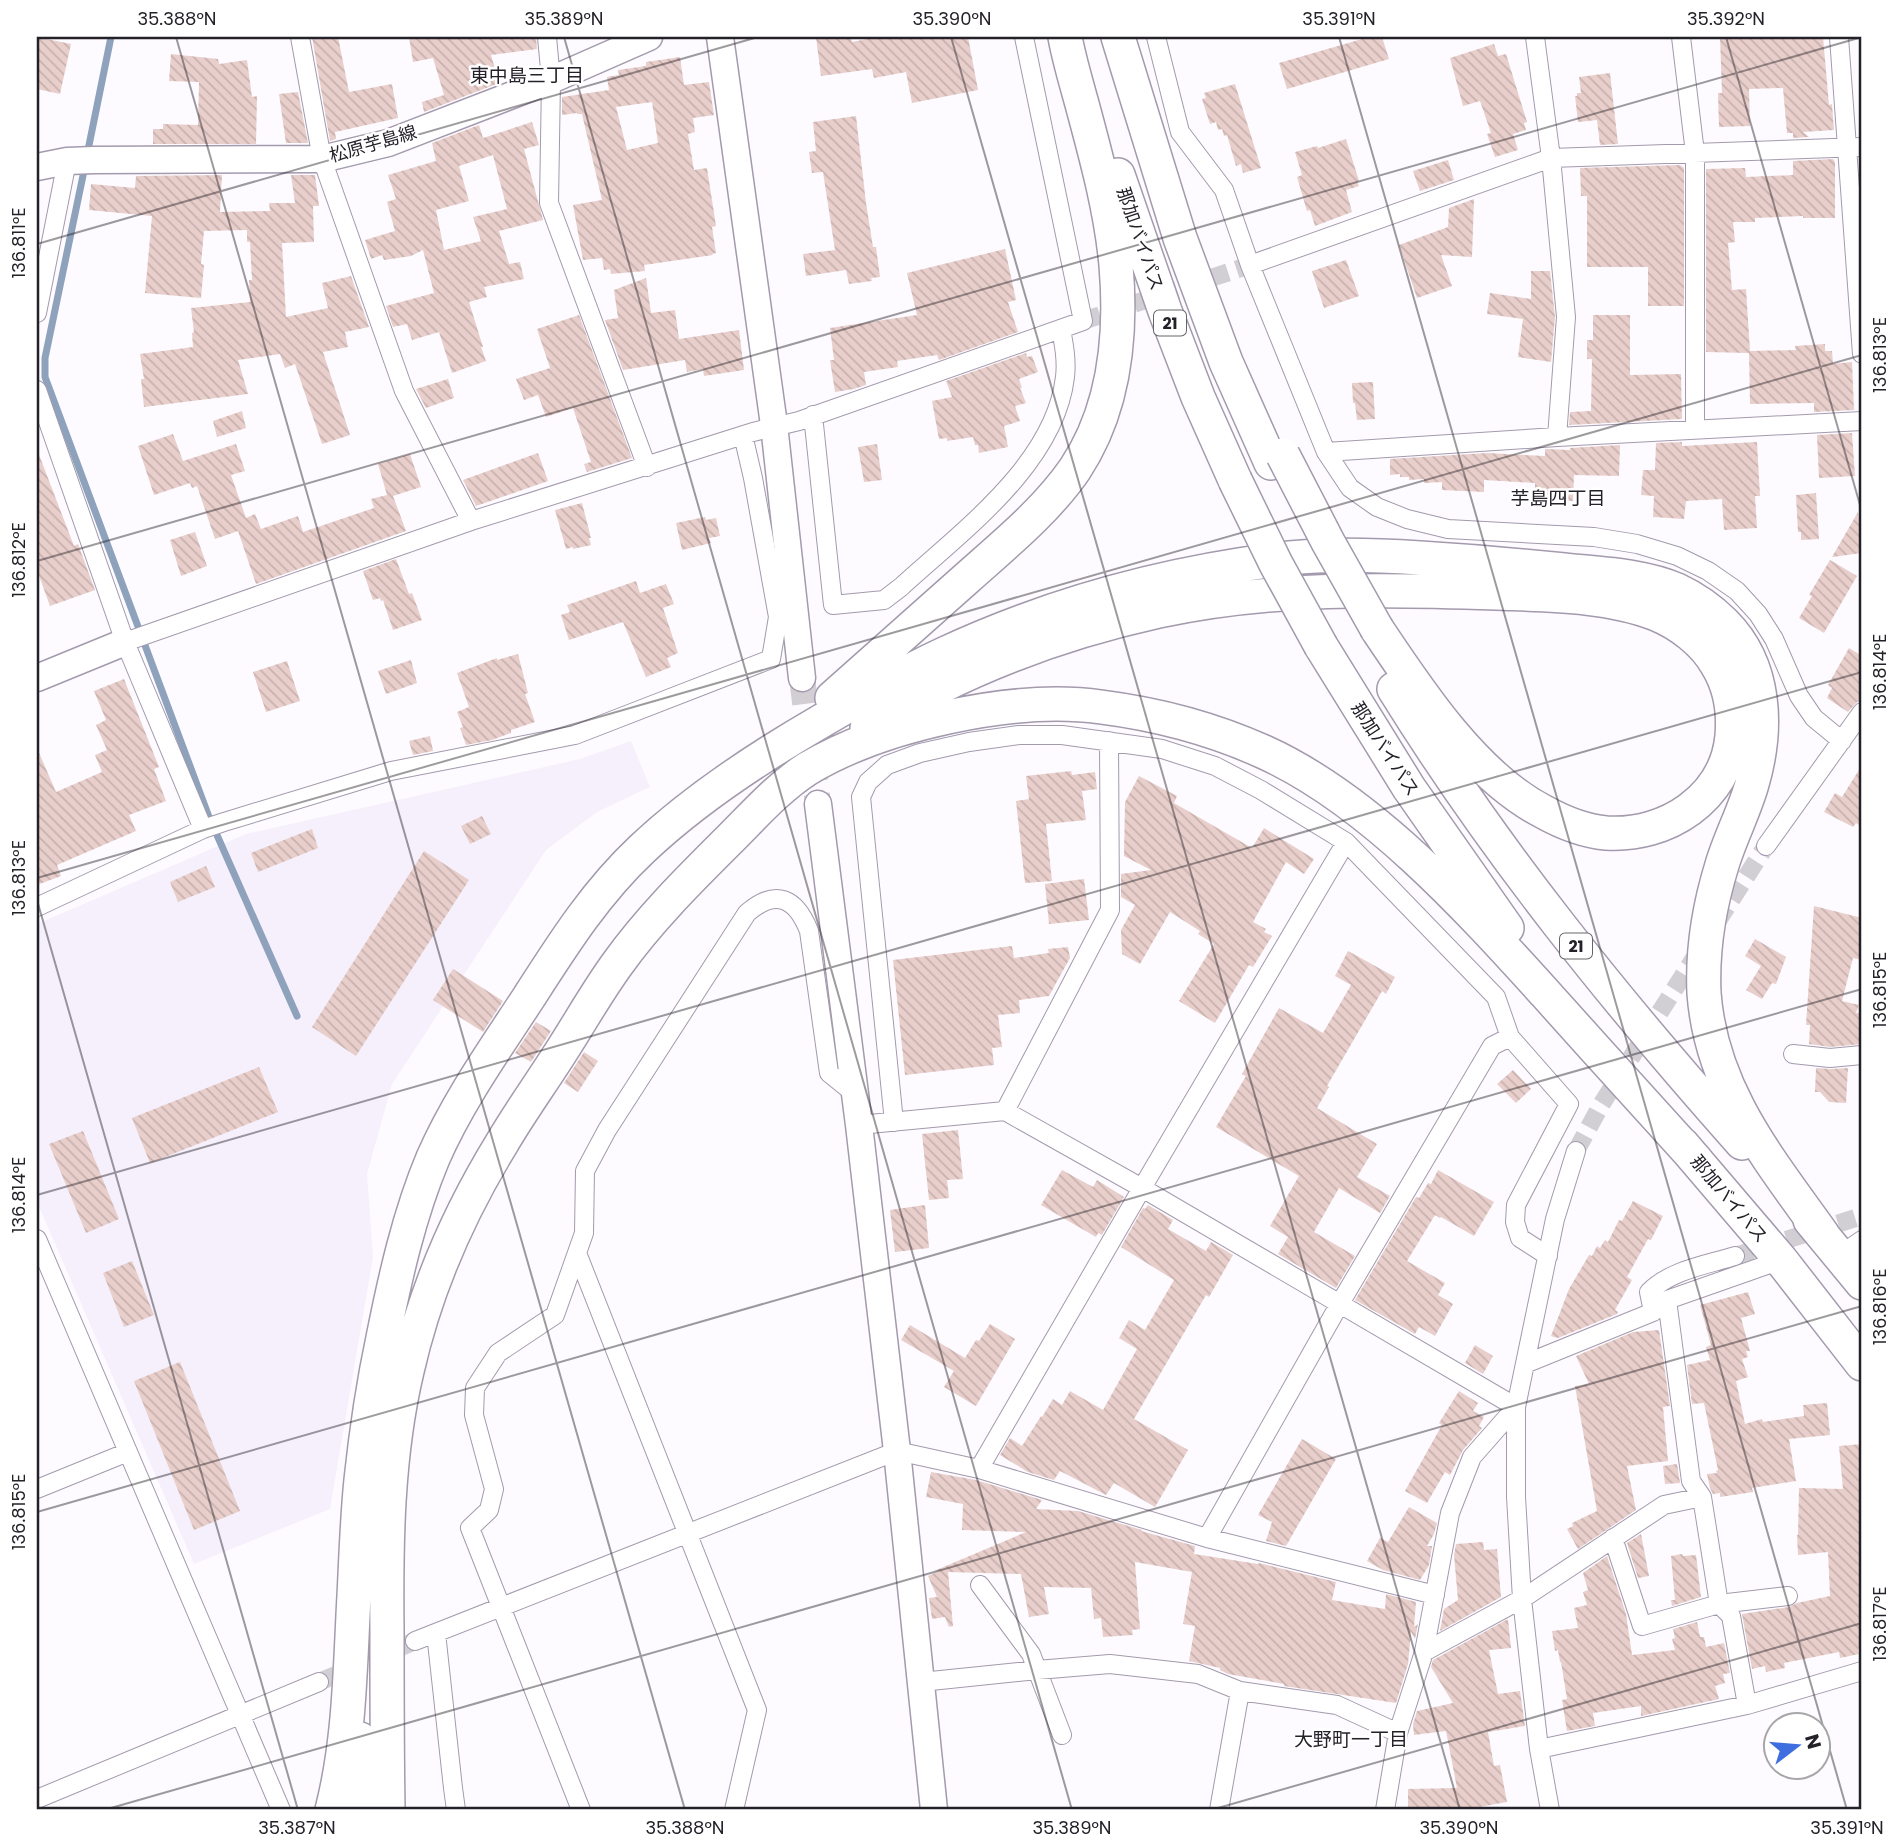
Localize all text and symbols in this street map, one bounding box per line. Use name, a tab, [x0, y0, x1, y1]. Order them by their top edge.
text: 35.388°N	[137, 6, 217, 31]
text: 35.389°N	[524, 6, 604, 31]
text: 35.390°N	[913, 6, 991, 31]
text: 35.391°N	[1302, 6, 1376, 31]
text: 35.392°N	[1687, 6, 1765, 31]
district label: 東中島三丁目	[470, 62, 584, 89]
street label: 松原芋島線	[326, 119, 420, 168]
street label: 那加バイパス	[1111, 184, 1170, 294]
text: 136.811°E	[6, 207, 31, 279]
road number: 21	[1154, 310, 1186, 336]
text: 136.813°E	[1867, 317, 1892, 393]
district label: 芋島四丁目	[1510, 485, 1606, 512]
text: 136.812°E	[6, 522, 31, 598]
text: 136.814°E	[1867, 634, 1892, 710]
street label: 那加バイパス	[1346, 697, 1425, 801]
text: 136.813°E	[6, 840, 31, 916]
road number: 21	[1560, 934, 1592, 958]
text: 136.815°E	[1867, 952, 1892, 1028]
street label: 那加バイパス	[1685, 1149, 1774, 1248]
text: 136.814°E	[6, 1157, 31, 1233]
text: 136.816°E	[1867, 1269, 1892, 1345]
text: 136.815°E	[6, 1474, 31, 1550]
text: 136.817°E	[1867, 1586, 1892, 1662]
north arrow	[1762, 1710, 1832, 1780]
district label: 大野町一丁目	[1294, 1726, 1408, 1753]
text: N	[1798, 1731, 1828, 1752]
text: 35.387°N	[258, 1815, 336, 1840]
text: 35.388°N	[645, 1815, 725, 1840]
text: 35.389°N	[1032, 1815, 1112, 1840]
text: 35.390°N	[1420, 1815, 1498, 1840]
text: 35.391°N	[1810, 1815, 1884, 1840]

